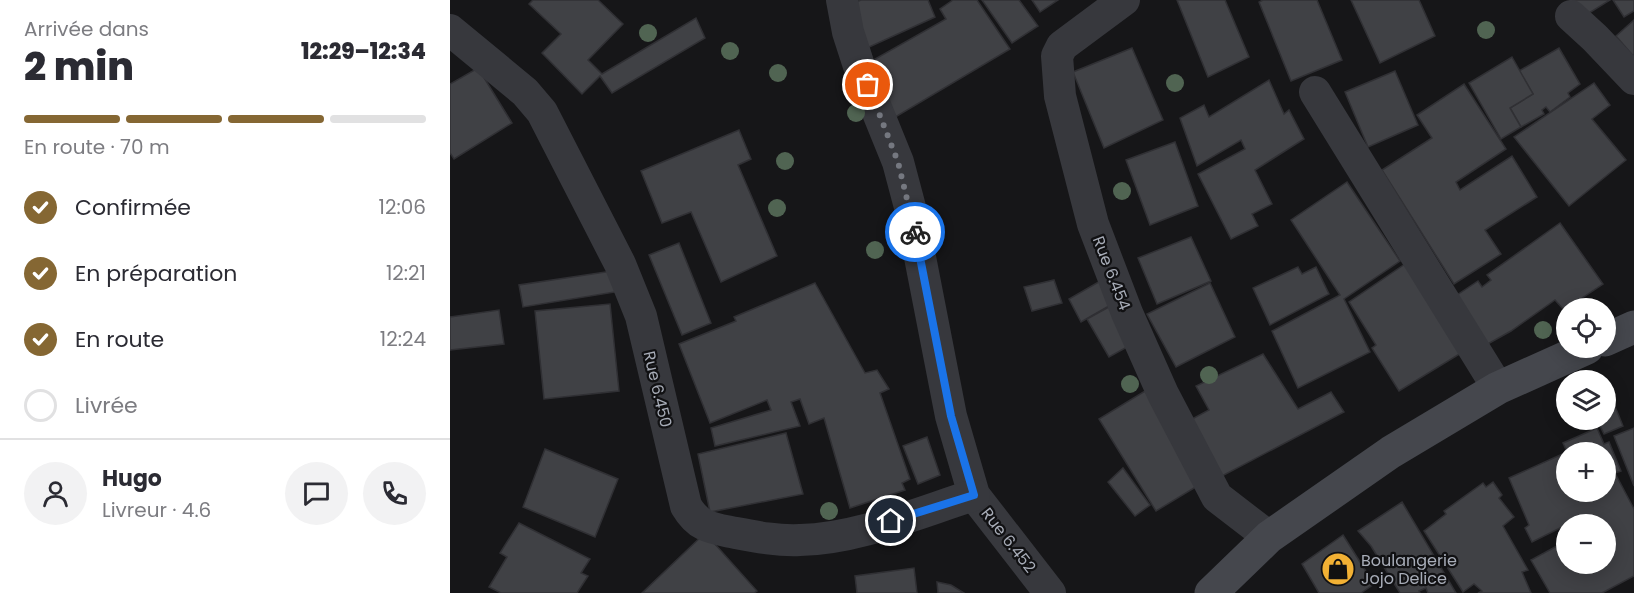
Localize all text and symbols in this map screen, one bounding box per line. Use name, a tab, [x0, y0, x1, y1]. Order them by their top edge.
text: Arrivée dans	[24, 15, 149, 43]
text: 12:29–12:34	[301, 36, 426, 67]
text: 2 min	[24, 39, 134, 94]
pin	[842, 59, 893, 110]
icon: bag	[851, 68, 884, 101]
text: En route · 70 m	[24, 133, 169, 161]
icon: check	[24, 191, 57, 224]
text: Confirmée	[75, 192, 191, 223]
text: 12:06	[379, 193, 426, 221]
courier	[885, 202, 945, 262]
icon: bike	[899, 216, 932, 249]
street label: Rue 6.454	[1087, 233, 1136, 314]
icon: check	[24, 257, 57, 290]
text: En préparation	[75, 258, 237, 289]
text: 12:21	[386, 259, 426, 287]
map controls	[1556, 298, 1616, 574]
button: locate	[1556, 298, 1616, 358]
icon: check	[24, 323, 57, 356]
text: En route	[75, 324, 164, 355]
text: 12:24	[380, 325, 426, 353]
street label: Rue 6.450	[638, 349, 677, 430]
button: layers	[1556, 370, 1616, 430]
text: Livrée	[75, 390, 138, 421]
button: +	[1556, 442, 1616, 502]
button: person	[24, 462, 87, 525]
button: chat	[285, 462, 348, 525]
button: phone	[363, 462, 426, 525]
text: Hugo	[102, 463, 162, 494]
pin	[865, 495, 916, 546]
text: Livreur · 4.6	[102, 496, 211, 524]
street label: Rue 6.452	[976, 503, 1041, 578]
icon: home	[874, 504, 907, 537]
button: −	[1556, 514, 1616, 574]
place label: Boulangerie Jojo Delice	[1361, 549, 1457, 590]
shop icon: Boulangerie Jojo Delice	[1320, 551, 1356, 587]

